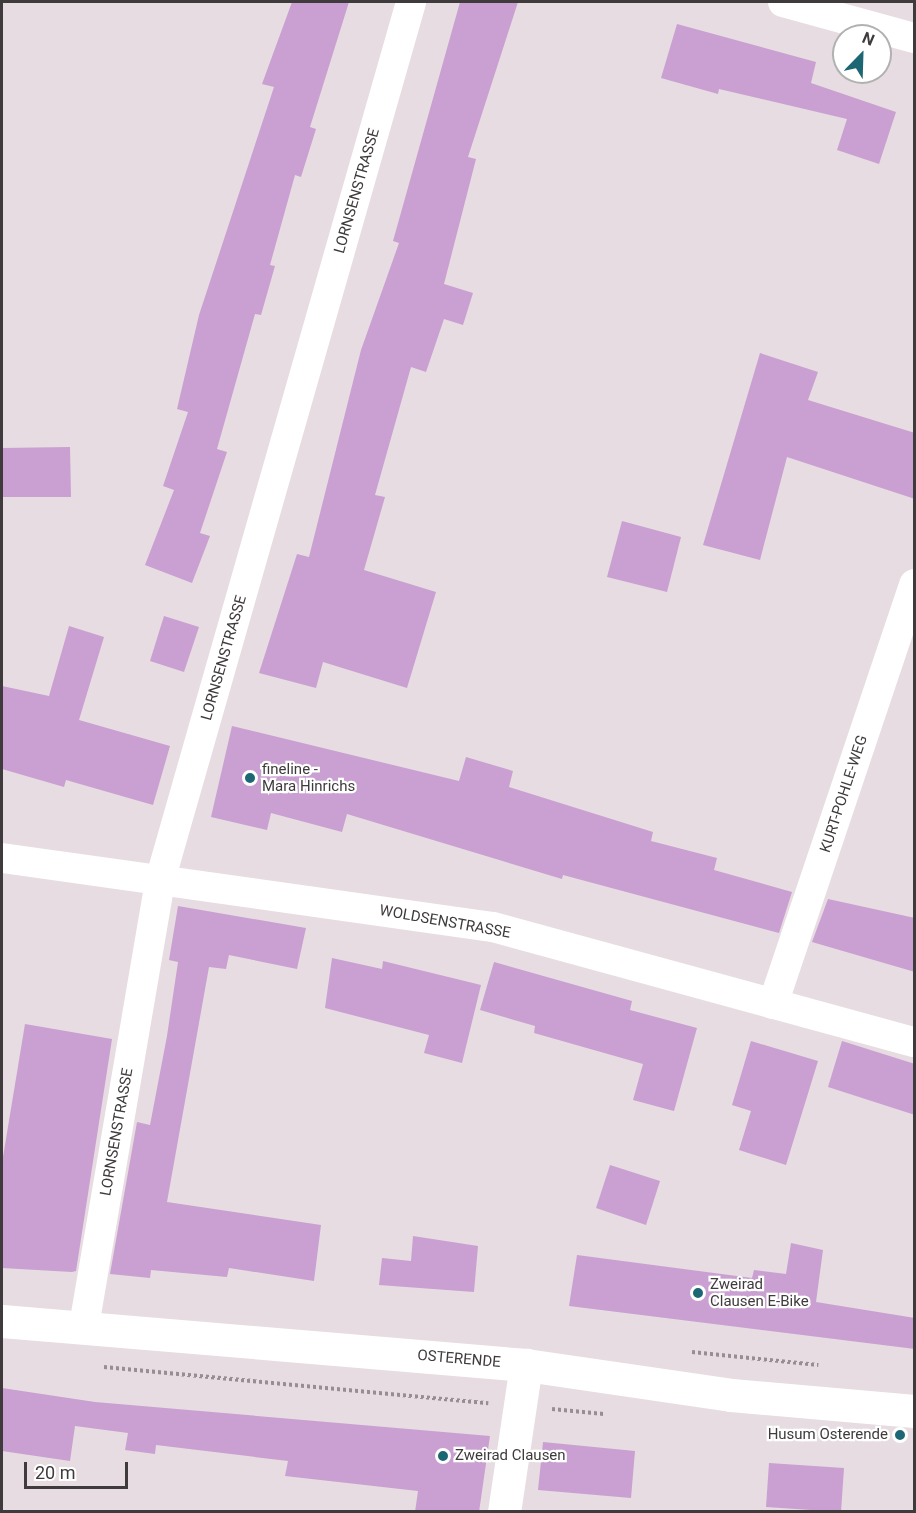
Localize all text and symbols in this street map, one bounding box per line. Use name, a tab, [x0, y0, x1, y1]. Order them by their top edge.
north arrow	[832, 24, 892, 84]
text: N	[860, 28, 877, 50]
street label: LORNSENSTRASSE	[331, 126, 383, 256]
street label: LORNSENSTRASSE	[198, 593, 250, 723]
street label: KURT-POHLE-WEG	[817, 733, 871, 855]
place label: fineline - Mara Hinrichs	[262, 760, 355, 795]
marker: fineline - Mara Hinrichs	[243, 771, 257, 785]
street label: WOLDSENSTRASSE	[378, 902, 512, 942]
street label: LORNSENSTRASSE	[97, 1067, 137, 1197]
place label: Zweirad Clausen E-Bike	[710, 1275, 809, 1310]
marker: Zweirad Clausen E-Bike	[691, 1286, 705, 1300]
street label: OSTERENDE	[417, 1346, 501, 1372]
place label: Husum Osterende	[768, 1426, 888, 1444]
marker: Husum Osterende	[893, 1428, 907, 1442]
place label: Zweirad Clausen	[455, 1447, 566, 1465]
marker: Zweirad Clausen	[436, 1449, 450, 1463]
scale bar	[27, 1450, 130, 1488]
text: 20 m	[35, 1462, 75, 1483]

